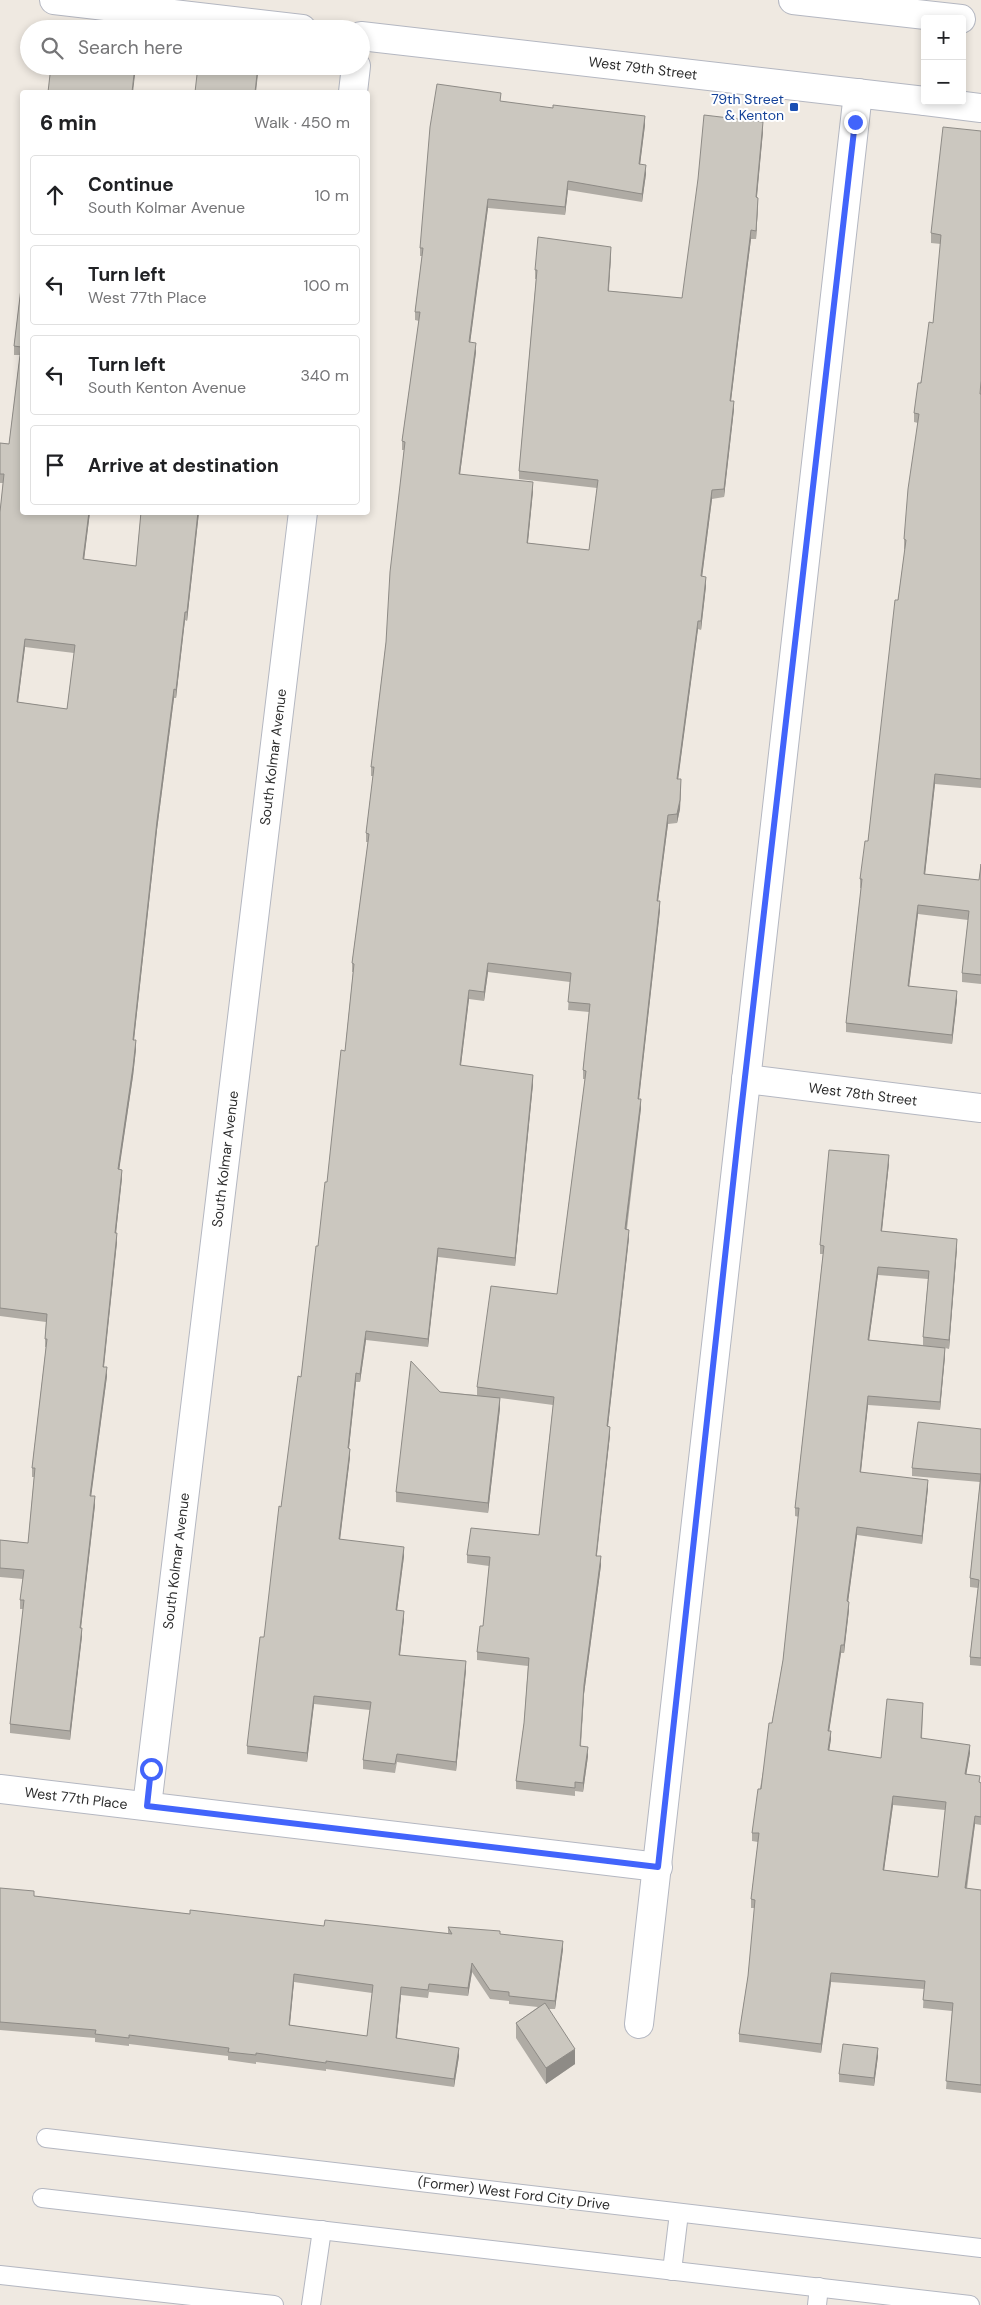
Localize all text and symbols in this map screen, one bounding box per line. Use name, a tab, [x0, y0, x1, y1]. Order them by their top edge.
map controls	[921, 15, 966, 105]
button: +	[921, 15, 966, 60]
search box	[20, 20, 370, 75]
icon: search	[38, 34, 66, 62]
text: Search here	[78, 35, 183, 60]
street label: West 79th Street	[588, 52, 698, 84]
button: −	[921, 60, 966, 105]
place label: 79th Street & Kenton	[711, 90, 784, 124]
marker: 79th Street & Kenton	[788, 101, 800, 113]
text: 6 min	[40, 109, 97, 137]
route end	[844, 111, 867, 134]
text: Walk · 450 m	[254, 112, 350, 133]
text: Continue	[88, 172, 174, 197]
icon: ahead	[41, 181, 69, 209]
text: 10 m	[315, 185, 349, 206]
text: South Kolmar Avenue	[88, 197, 245, 218]
text: Turn left	[88, 262, 166, 287]
icon: left	[41, 271, 69, 299]
text: 100 m	[304, 275, 349, 296]
text: West 77th Place	[88, 287, 207, 308]
text: Turn left	[88, 352, 166, 377]
icon: left	[41, 361, 69, 389]
text: 340 m	[300, 365, 349, 386]
text: South Kenton Avenue	[88, 377, 246, 398]
icon: arrive	[41, 451, 69, 479]
text: Arrive at destination	[88, 453, 279, 478]
street label: South Kolmar Avenue	[256, 688, 290, 826]
street label: West 78th Street	[808, 1078, 918, 1110]
street label: South Kolmar Avenue	[208, 1090, 242, 1228]
street label: South Kolmar Avenue	[159, 1492, 193, 1630]
route start	[140, 1758, 163, 1781]
street label: West 77th Place	[23, 1783, 129, 1813]
street label: (Former) West Ford City Drive	[417, 2172, 611, 2214]

